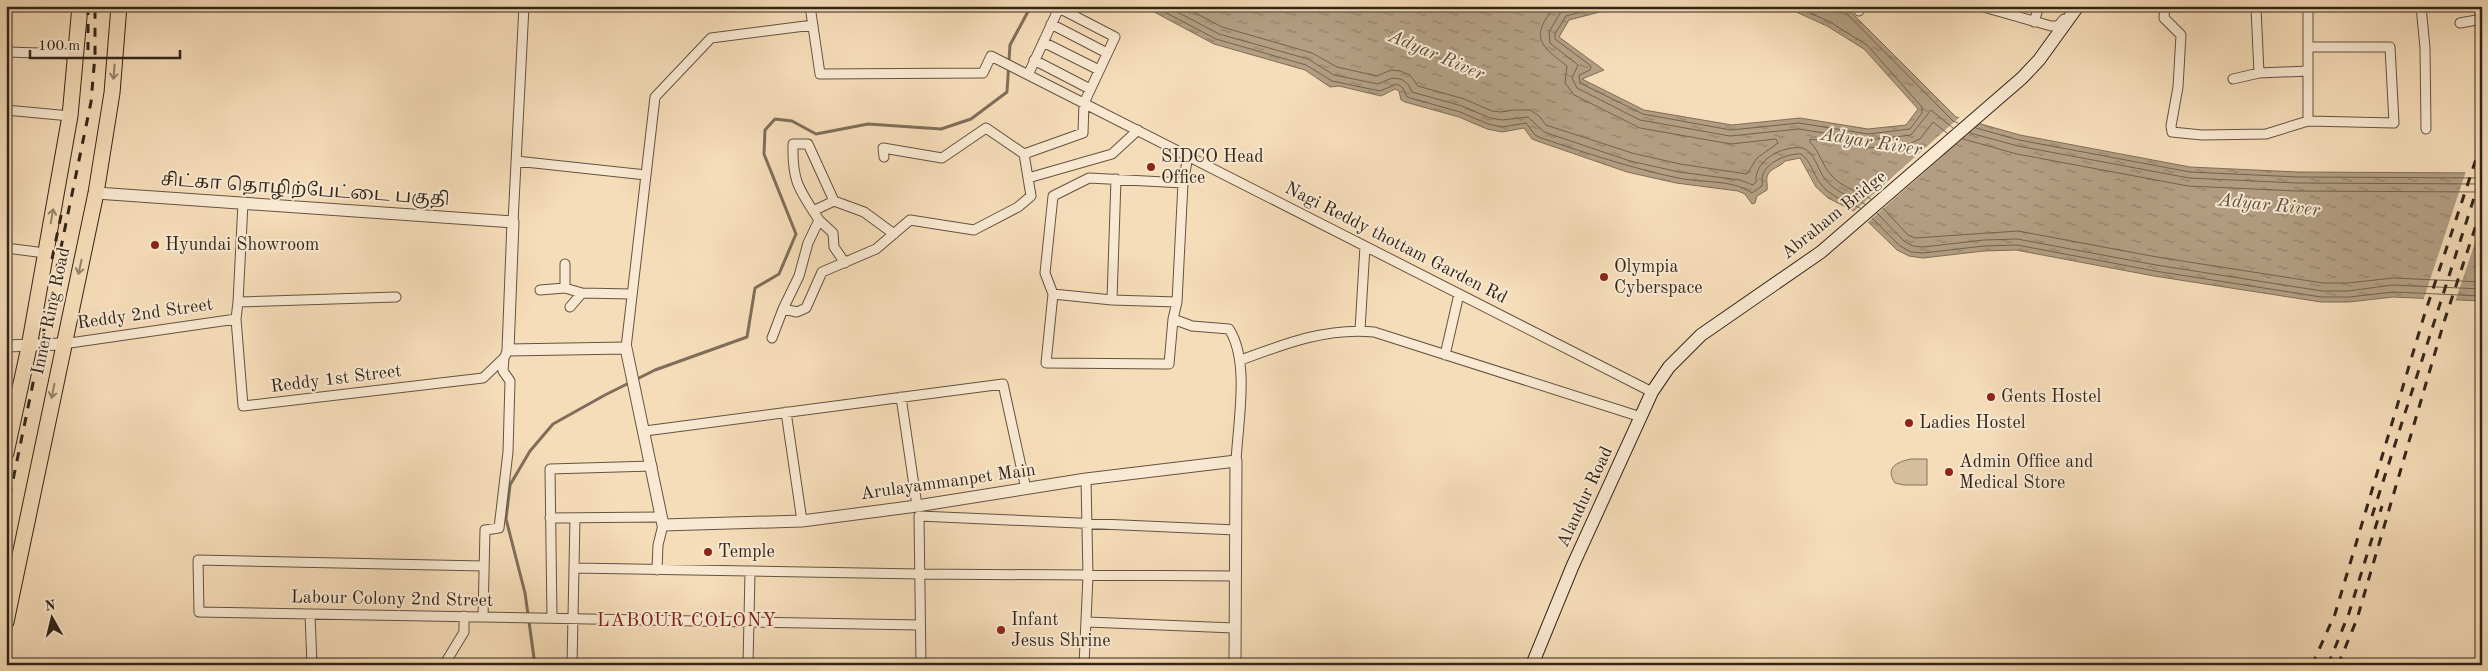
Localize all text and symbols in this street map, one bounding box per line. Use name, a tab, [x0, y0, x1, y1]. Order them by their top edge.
water label: Adyar River	[1384, 27, 1488, 85]
scale bar	[30, 28, 180, 60]
text: 100 m	[38, 39, 80, 54]
one-way arrow	[109, 64, 118, 80]
water label: Adyar River	[1818, 125, 1924, 161]
place label: SIDCO Head Office	[1161, 148, 1264, 187]
marker: SIDCO Head Office	[1145, 161, 1157, 173]
street label: Abraham Bridge	[1778, 167, 1890, 263]
street label: சிட்கா தொழிற்பேட்டை பகுதி	[160, 170, 450, 212]
street label: Nagi Reddy thottam Garden Rd	[1282, 179, 1510, 307]
water label: Adyar River	[2216, 191, 2322, 221]
one-way arrow	[47, 209, 57, 225]
place label: Hyundai Showroom	[165, 236, 319, 254]
marker: Hyundai Showroom	[149, 239, 161, 251]
street label: Inner Ring Road	[29, 246, 73, 376]
one-way arrow	[74, 258, 84, 274]
place label: Olympia Cyberspace	[1614, 258, 1703, 297]
marker: Olympia Cyberspace	[1598, 271, 1610, 283]
street label: Reddy 2nd Street	[76, 296, 214, 332]
street label: Reddy 1st Street	[269, 362, 403, 396]
one-way arrow	[48, 383, 57, 399]
place label: Gents Hostel	[2001, 388, 2102, 406]
marker: Gents Hostel	[1985, 391, 1997, 403]
place label: Ladies Hostel	[1919, 414, 2026, 432]
marker: Ladies Hostel	[1903, 417, 1915, 429]
street label: Alandur Road	[1554, 444, 1616, 550]
place label: Admin Office and Medical Store	[1959, 453, 2093, 492]
street label: Arulayammanpet Main	[859, 461, 1037, 503]
marker: Admin Office and Medical Store	[1943, 466, 1955, 478]
place label: Temple	[718, 543, 775, 561]
marker: Temple	[702, 546, 714, 558]
street label: Labour Colony 2nd Street	[291, 588, 493, 610]
north arrow	[28, 594, 78, 644]
text: N	[44, 598, 57, 614]
place label: Infant Jesus Shrine	[1011, 611, 1110, 650]
district label: LABOUR COLONY	[597, 612, 777, 631]
marker: Infant Jesus Shrine	[995, 624, 1007, 636]

